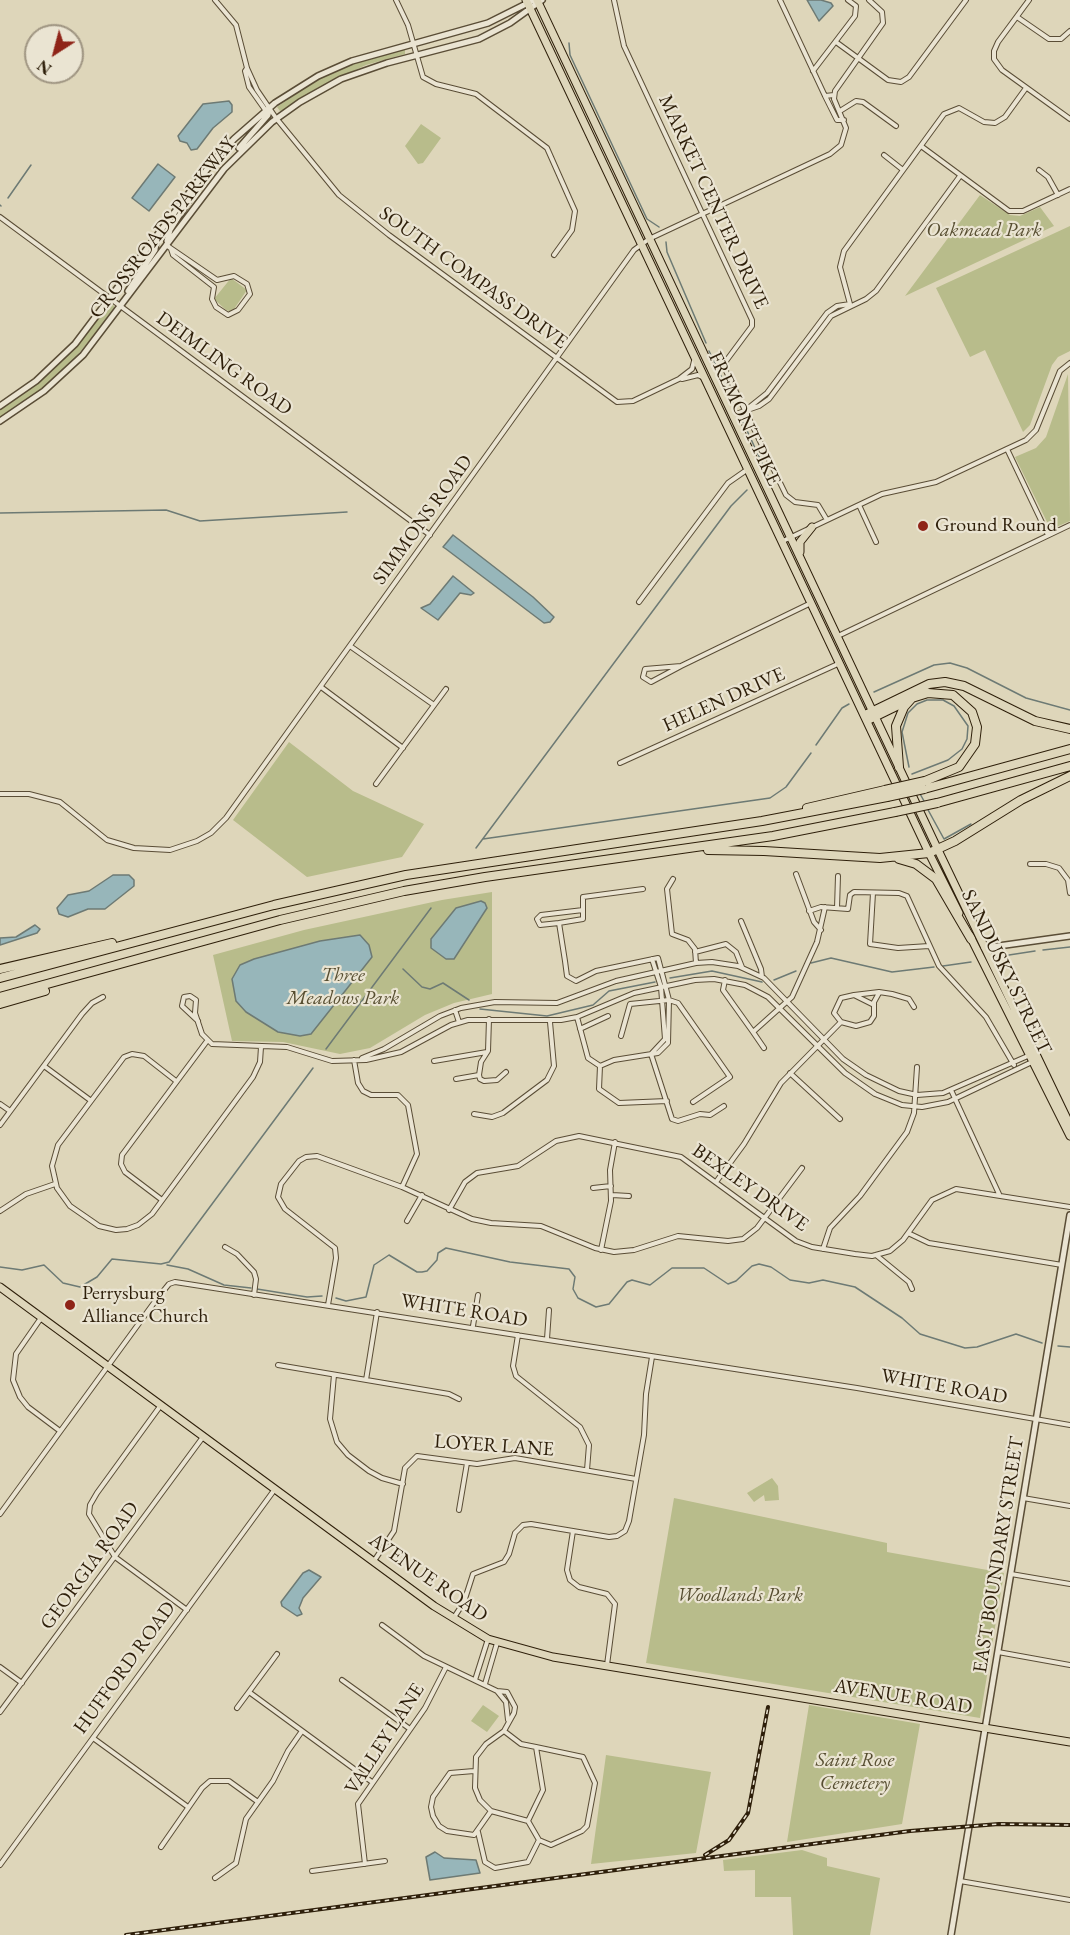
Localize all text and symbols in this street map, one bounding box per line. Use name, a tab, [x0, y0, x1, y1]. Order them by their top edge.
north arrow	[24, 24, 84, 84]
text: N	[33, 55, 56, 80]
street label: MARKET CENTER DRIVE	[653, 91, 773, 313]
street label: CROSSROADS PARKWAY	[85, 132, 241, 324]
street label: SOUTH COMPASS DRIVE	[374, 202, 572, 354]
park label: Oakmead Park	[926, 219, 1042, 243]
street label: DEIMLING ROAD	[151, 307, 297, 421]
street label: FREMONT PIKE	[702, 348, 786, 490]
street label: SIMMONS ROAD	[368, 450, 478, 590]
place label: Ground Round	[935, 514, 1057, 538]
marker: Ground Round	[916, 519, 930, 533]
street label: HELEN DRIVE	[659, 662, 789, 738]
street label: SANDUSKY STREET	[956, 886, 1056, 1058]
park label: Three Meadows Park	[287, 964, 399, 1011]
street label: BEXLEY DRIVE	[687, 1139, 813, 1237]
place label: Perrysburg Alliance Church	[82, 1282, 209, 1329]
street label: WHITE ROAD	[399, 1289, 529, 1333]
marker: Perrysburg Alliance Church	[63, 1298, 77, 1312]
street label: WHITE ROAD	[879, 1364, 1009, 1410]
street label: LOYER LANE	[433, 1430, 555, 1462]
street label: EAST BOUNDARY STREET	[968, 1435, 1030, 1675]
street label: GEORGIA ROAD	[35, 1497, 145, 1635]
street label: AVENUE ROAD	[364, 1528, 492, 1628]
park label: Woodlands Park	[677, 1584, 803, 1608]
street label: HUFFORD ROAD	[69, 1597, 181, 1739]
street label: AVENUE ROAD	[832, 1674, 974, 1720]
street label: VALLEY LANE	[340, 1679, 430, 1799]
park label: Saint Rose Cemetery	[816, 1749, 894, 1796]

